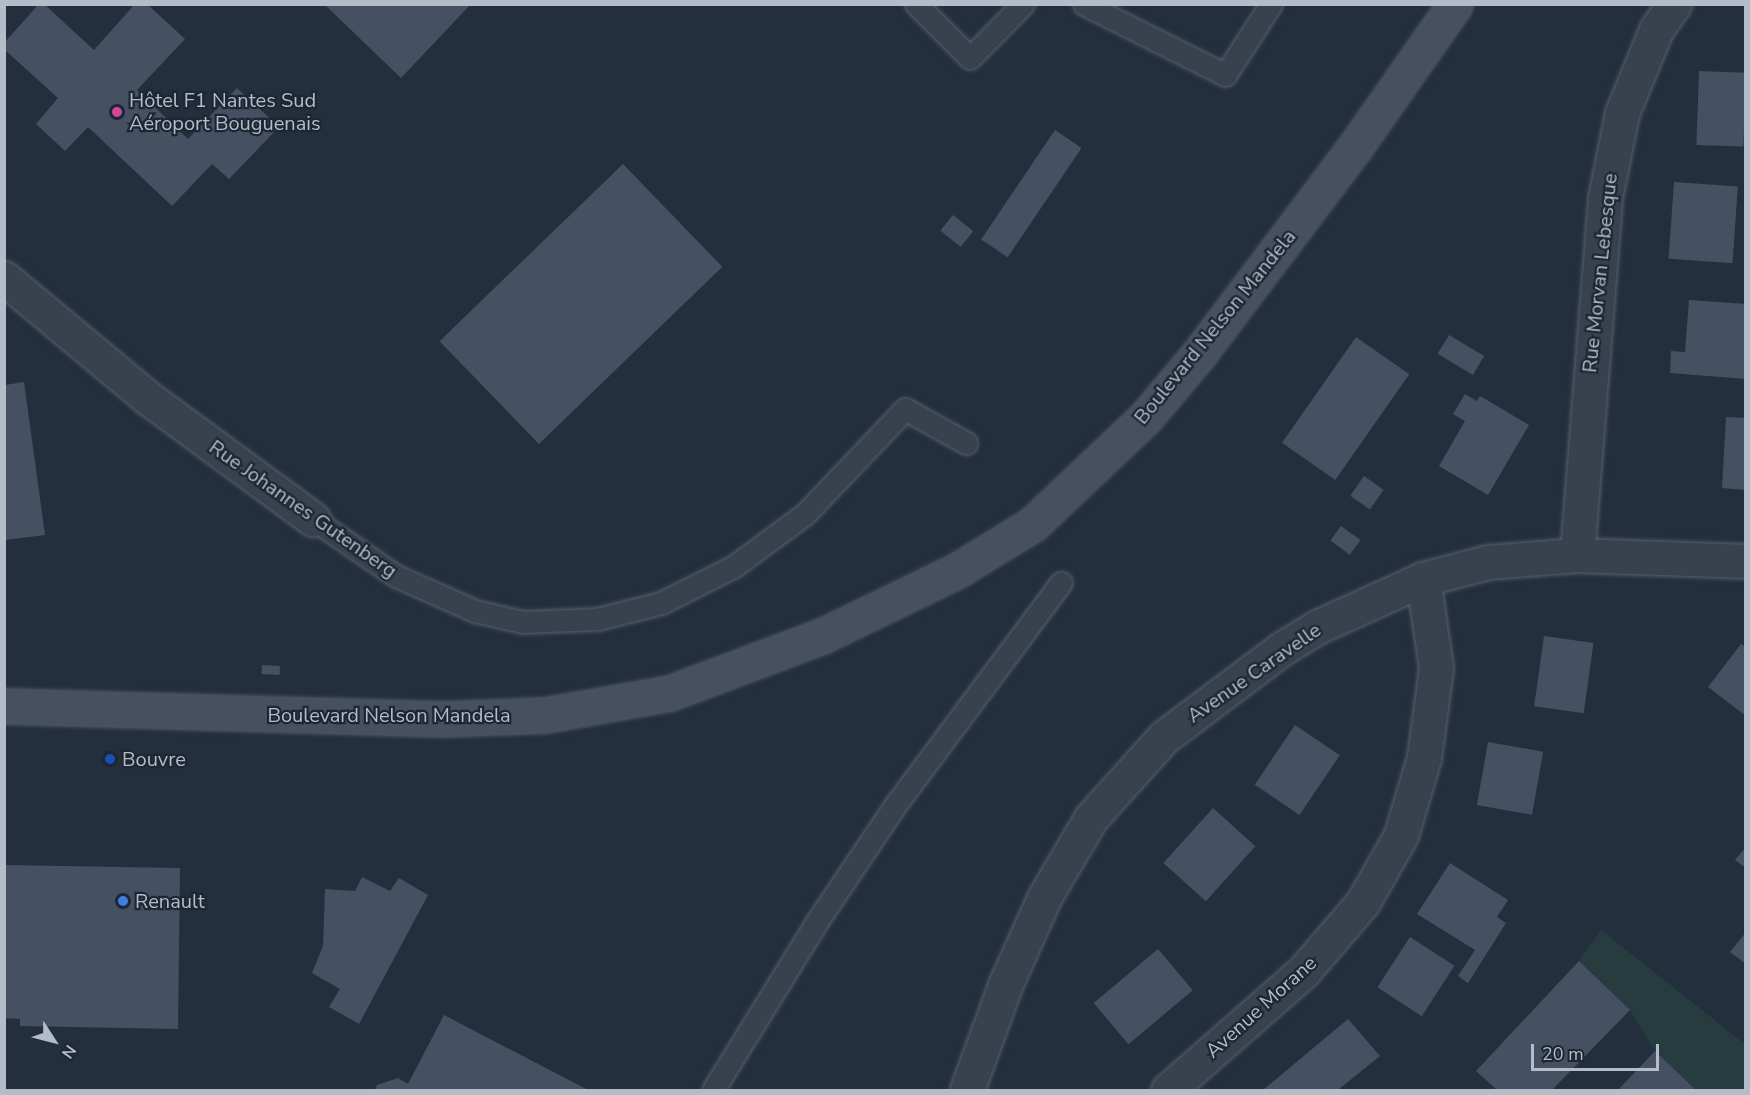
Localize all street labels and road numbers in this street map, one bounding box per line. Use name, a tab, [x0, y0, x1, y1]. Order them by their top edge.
street label: Rue Morvan Lebesque	[1578, 172, 1622, 374]
street label: Boulevard Nelson Mandela	[1129, 225, 1301, 429]
street label: Rue Johannes Gutenberg	[204, 435, 402, 583]
street label: Avenue Caravelle	[1183, 618, 1325, 728]
street label: Boulevard Nelson Mandela	[267, 703, 511, 727]
street label: Avenue Morane	[1201, 951, 1321, 1063]

